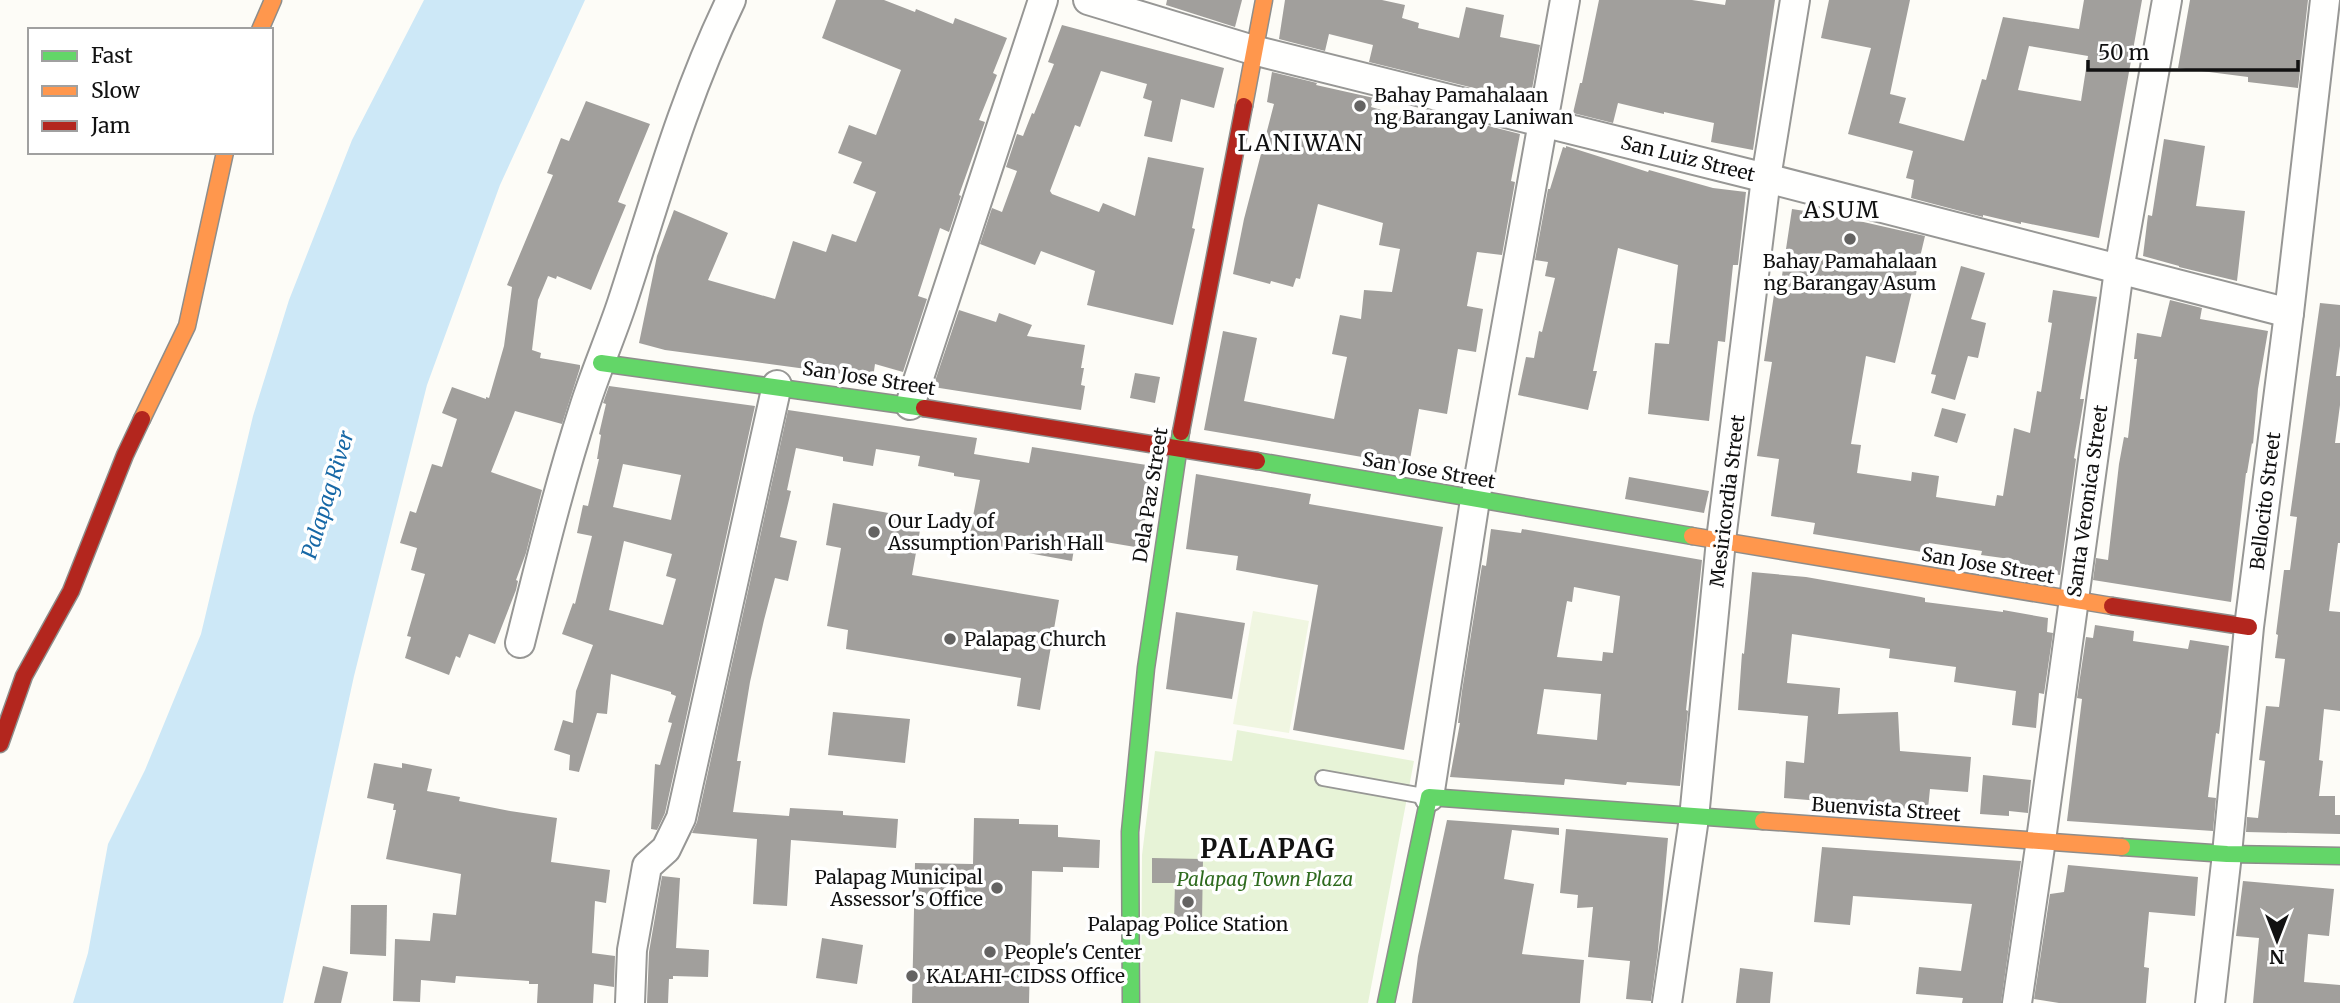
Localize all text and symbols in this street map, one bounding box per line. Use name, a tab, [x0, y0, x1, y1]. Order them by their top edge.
legend	[28, 28, 273, 154]
scale bar	[2088, 28, 2298, 72]
text: 50 m	[2098, 39, 2149, 66]
text: Fast	[91, 42, 133, 69]
text: Slow	[91, 77, 140, 104]
place label: Bahay Pamahalaan ng Barangay Laniwan	[1374, 83, 1574, 129]
marker: Bahay Pamahalaan ng Barangay Laniwan	[1352, 98, 1368, 114]
text: Jam	[90, 112, 130, 139]
district label: LANIWAN	[1238, 128, 1364, 157]
street label: San Luiz Street	[1618, 130, 1758, 186]
district label: ASUM	[1802, 195, 1881, 224]
marker: Bahay Pamahalaan ng Barangay Asum	[1842, 231, 1858, 247]
place label: Bahay Pamahalaan ng Barangay Asum	[1763, 249, 1938, 295]
street label: San Jose Street	[801, 356, 938, 400]
street label: Santa Veronica Street	[2062, 403, 2112, 599]
street label: Mesiricordia Street	[1705, 413, 1750, 589]
street label: Dela Paz Street	[1127, 425, 1173, 564]
water label: Palapag River	[295, 427, 360, 562]
street label: Bellocito Street	[2245, 430, 2285, 571]
street label: San Jose Street	[1361, 446, 1498, 494]
place label: Our Lady of Assumption Parish Hall	[887, 509, 1104, 555]
marker: Our Lady of Assumption Parish Hall	[866, 524, 882, 540]
street label: San Jose Street	[1920, 541, 2057, 589]
place label: Palapag Church	[964, 627, 1107, 651]
marker: Palapag Church	[942, 631, 958, 647]
street label: Buenvista Street	[1811, 792, 1962, 826]
district label: PALAPAG	[1200, 832, 1336, 865]
place label: Palapag Municipal Assessor's Office	[815, 865, 983, 911]
park label: Palapag Town Plaza	[1177, 867, 1353, 891]
marker: Palapag Municipal Assessor's Office	[989, 880, 1005, 896]
marker: Palapag Police Station	[1180, 894, 1196, 910]
north arrow	[2242, 905, 2312, 975]
place label: Palapag Police Station	[1088, 912, 1289, 936]
place label: People's Center	[1004, 940, 1143, 964]
marker: People's Center	[982, 944, 998, 960]
text: N	[2269, 945, 2285, 969]
place label: KALAHI-CIDSS Office	[926, 964, 1125, 988]
marker: KALAHI-CIDSS Office	[904, 968, 920, 984]

